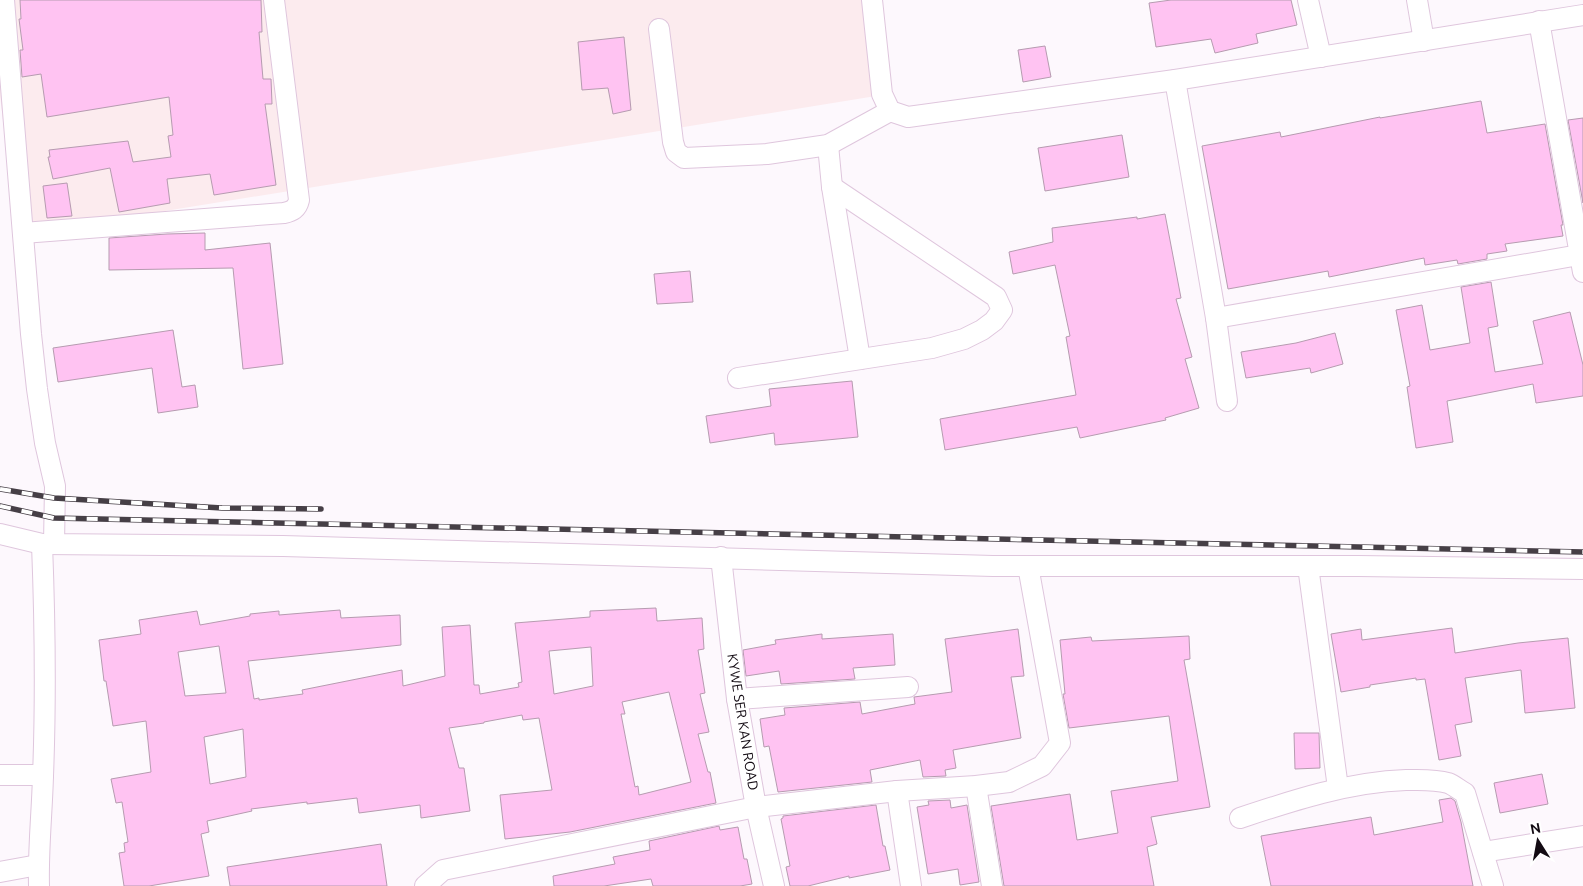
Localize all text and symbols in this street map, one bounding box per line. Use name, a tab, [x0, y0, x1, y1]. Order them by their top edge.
street label: KYWE SER KAN ROAD	[724, 653, 762, 792]
north arrow	[1513, 816, 1563, 866]
text: N	[1529, 819, 1542, 837]

